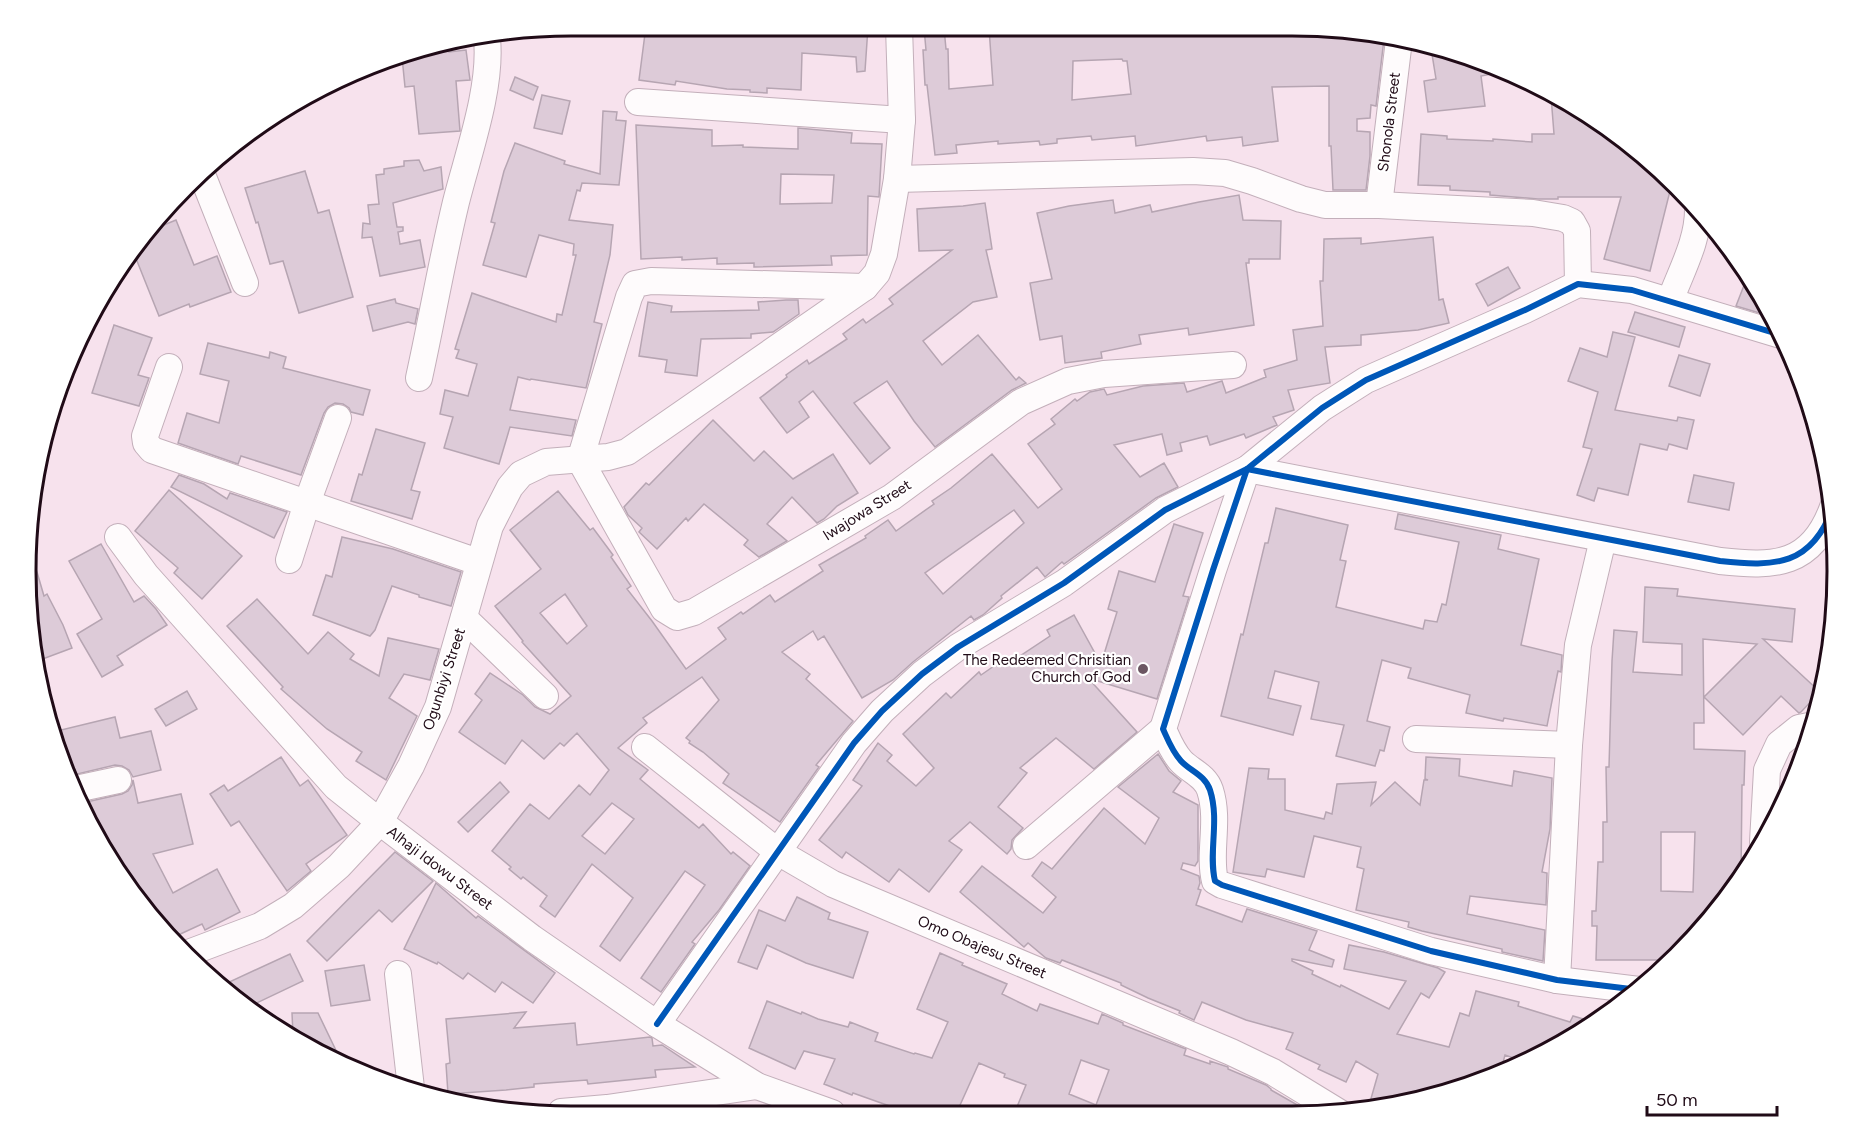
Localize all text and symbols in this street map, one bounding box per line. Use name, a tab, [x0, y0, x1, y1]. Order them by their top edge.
street label: Shonola Street	[1374, 71, 1404, 173]
street label: Iwajowa Street	[819, 475, 915, 544]
street label: Ogunbiyi Street	[419, 625, 469, 732]
place label: The Redeemed Chrisitian Church of God	[963, 651, 1131, 686]
marker: The Redeemed Chrisitian Church of God	[1136, 662, 1150, 676]
street label: Alhaji Idowu Street	[384, 822, 497, 914]
street label: Omo Obajesu Street	[915, 912, 1049, 982]
scale bar	[1647, 1079, 1778, 1117]
text: 50 m	[1656, 1089, 1698, 1111]

